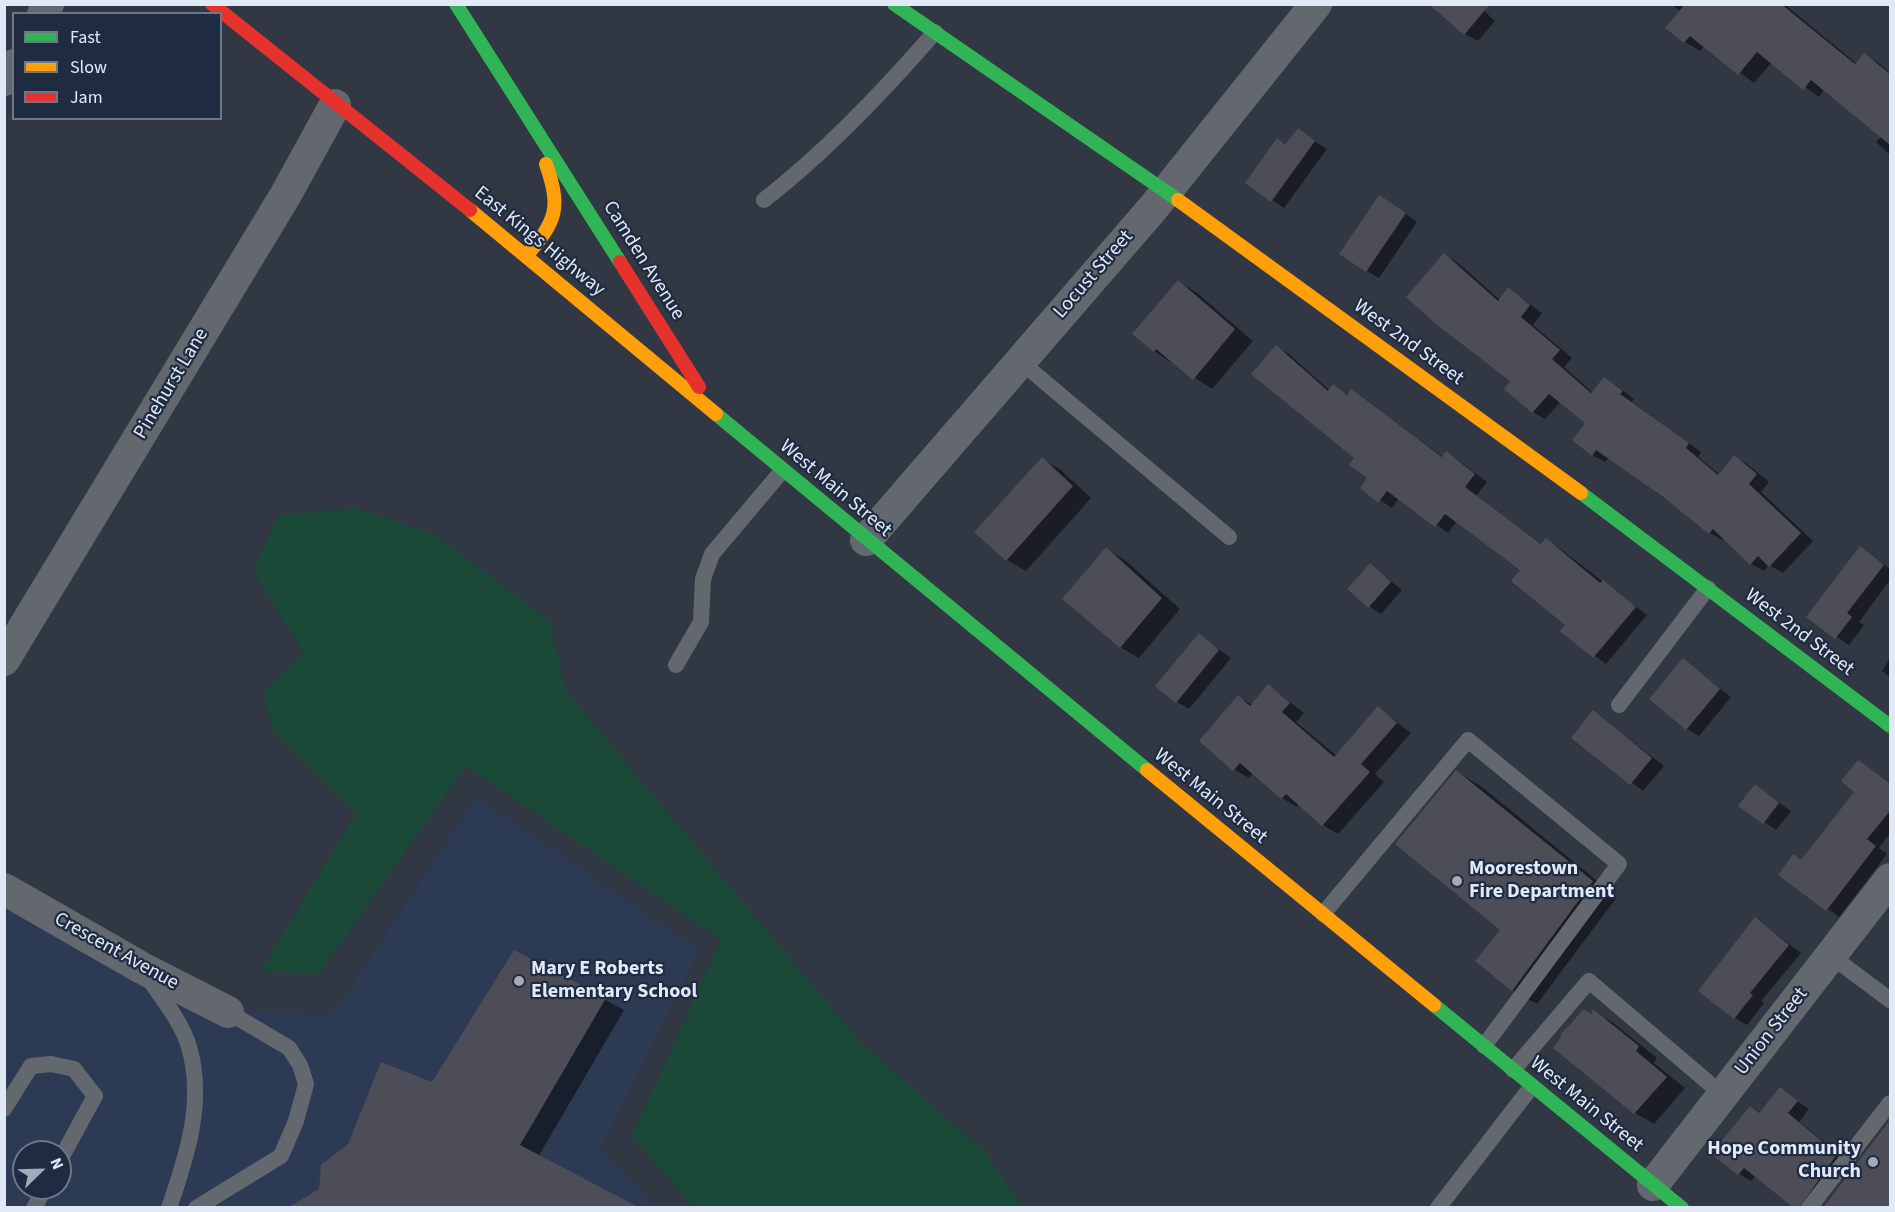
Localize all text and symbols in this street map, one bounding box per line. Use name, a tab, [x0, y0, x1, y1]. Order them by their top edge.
legend	[12, 12, 222, 120]
text: Fast	[70, 25, 101, 50]
text: Slow	[70, 55, 107, 80]
text: Jam	[70, 85, 103, 110]
street label: East Kings Highway	[469, 182, 609, 302]
street label: Camden Avenue	[597, 197, 689, 325]
street label: Locust Street	[1049, 226, 1139, 324]
street label: West 2nd Street	[1348, 295, 1468, 391]
street label: Pinehurst Lane	[129, 324, 215, 444]
street label: West Main Street	[774, 435, 896, 543]
street label: West 2nd Street	[1740, 584, 1858, 682]
street label: West Main Street	[1148, 744, 1272, 850]
place label: Moorestown Fire Department	[1469, 858, 1614, 905]
marker: Moorestown Fire Department	[1450, 874, 1464, 888]
street label: Crescent Avenue	[50, 908, 182, 996]
place label: Mary E Roberts Elementary School	[531, 958, 697, 1005]
marker: Mary E Roberts Elementary School	[512, 974, 526, 988]
street label: Union Street	[1730, 983, 1814, 1081]
street label: West Main Street	[1524, 1052, 1648, 1158]
place label: Hope Community Church	[1707, 1138, 1861, 1185]
north arrow	[12, 1140, 72, 1200]
text: N	[45, 1155, 69, 1173]
marker: Hope Community Church	[1866, 1155, 1880, 1169]

